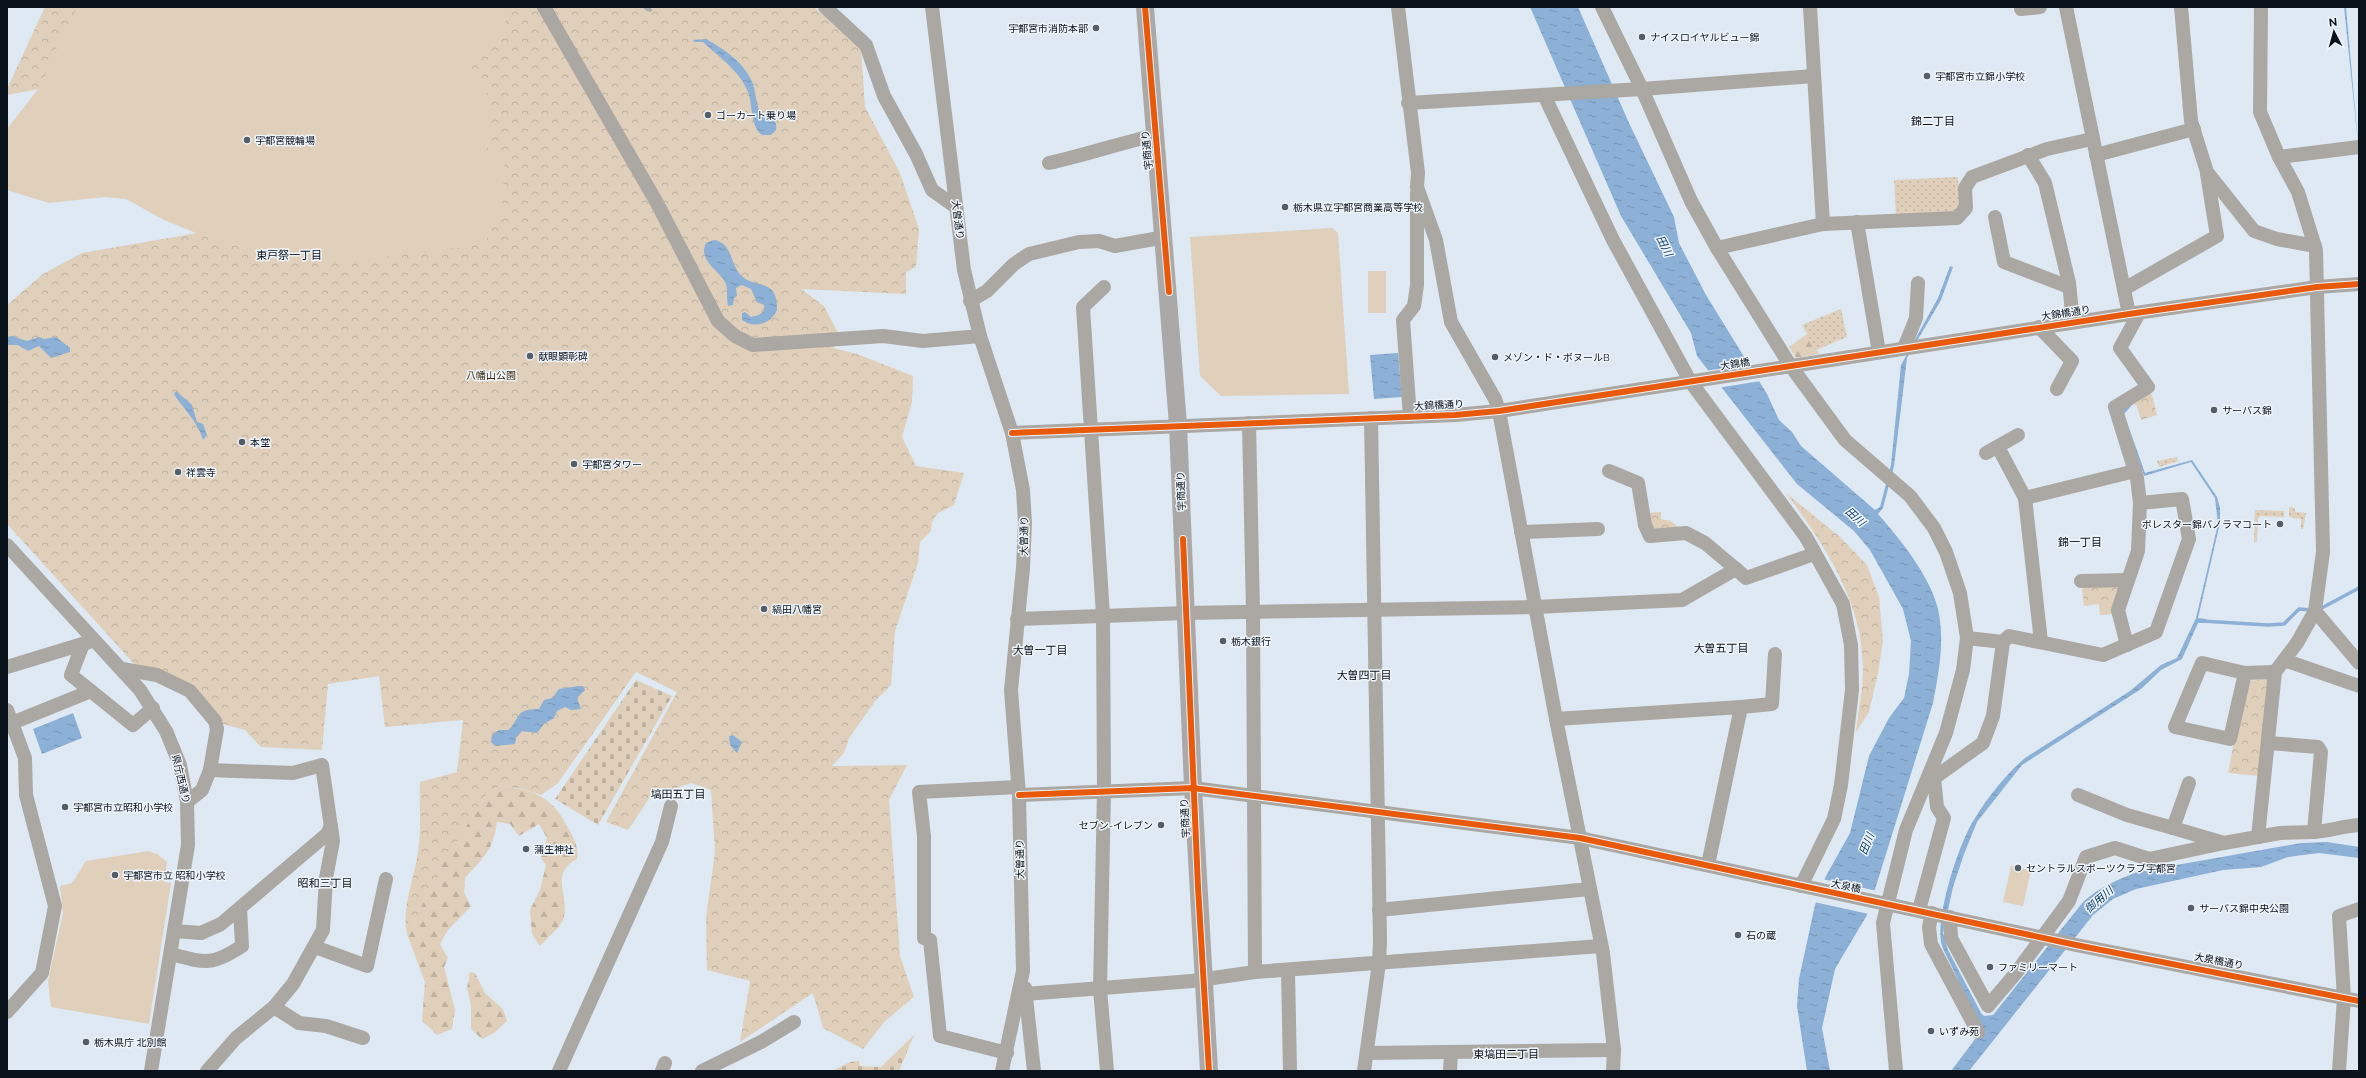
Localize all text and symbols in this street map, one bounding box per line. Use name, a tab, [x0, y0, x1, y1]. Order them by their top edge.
north arrow	[2314, 12, 2354, 52]
text: N	[2328, 16, 2338, 29]
place label: 宇都宮市消防本部	[1008, 23, 1088, 34]
marker: 宇都宮市消防本部	[1091, 23, 1101, 33]
marker: ナイスロイヤルビュー錦	[1637, 32, 1647, 42]
place label: ナイスロイヤルビュー錦	[1650, 32, 1759, 43]
marker: 宇都宮市立錦小学校	[1922, 71, 1932, 81]
place label: 宇都宮市立錦小学校	[1935, 71, 2025, 82]
marker: ゴーカート乗り場	[703, 110, 713, 120]
place label: ゴーカート乗り場	[716, 110, 796, 121]
district label: 錦二丁目	[1911, 115, 1955, 128]
street label: 宇商通り	[1140, 130, 1154, 170]
marker: 宇都宮競輪場	[242, 135, 252, 145]
place label: 宇都宮競輪場	[255, 135, 315, 146]
street label: 大曽通り	[950, 199, 966, 241]
marker: 栃木県立宇都宮商業高等学校	[1280, 202, 1290, 212]
place label: 栃木県立宇都宮商業高等学校	[1293, 202, 1423, 213]
water label: 田川	[1653, 233, 1675, 260]
district label: 東戸祭一丁目	[256, 249, 322, 262]
street label: 大錦橋通り	[2040, 304, 2092, 322]
marker: 献眼顕彰碑	[525, 351, 535, 361]
place label: 献眼顕彰碑	[538, 351, 588, 362]
marker: メゾン・ド・ボヌールB	[1490, 352, 1500, 362]
place label: メゾン・ド・ボヌールB	[1503, 352, 1610, 363]
street label: 大錦橋	[1719, 356, 1751, 372]
park label: 八幡山公園	[466, 370, 516, 381]
street label: 大錦橋通り	[1414, 398, 1464, 412]
marker: サーパス錦	[2209, 405, 2219, 415]
place label: サーパス錦	[2222, 405, 2272, 416]
marker: 本堂	[237, 437, 247, 447]
place label: 本堂	[250, 437, 270, 448]
marker: 宇都宮タワー	[569, 459, 579, 469]
place label: 宇都宮タワー	[582, 459, 642, 470]
marker: 祥雲寺	[173, 467, 183, 477]
place label: 祥雲寺	[186, 467, 216, 478]
street label: 宇商通り	[1175, 471, 1187, 511]
water label: 田川	[1842, 505, 1868, 530]
street label: 大曽通り	[1018, 516, 1030, 556]
place label: ポレスター錦パノラマコート	[2142, 519, 2272, 530]
marker: ポレスター錦パノラマコート	[2275, 519, 2285, 529]
district label: 錦一丁目	[2058, 536, 2102, 549]
marker: 縞田八幡宮	[759, 604, 769, 614]
place label: 縞田八幡宮	[772, 604, 822, 615]
marker: 栃木銀行	[1218, 636, 1228, 646]
place label: 栃木銀行	[1231, 636, 1271, 647]
district label: 大曽五丁目	[1694, 642, 1749, 655]
district label: 大曽一丁目	[1013, 644, 1068, 657]
district label: 大曽四丁目	[1337, 669, 1392, 682]
street label: 県庁西通り	[170, 753, 192, 805]
district label: 塙田五丁目	[651, 788, 706, 801]
street label: 宇商通り	[1178, 798, 1192, 838]
marker: 宇都宮市立昭和小学校	[60, 802, 70, 812]
place label: 宇都宮市立昭和小学校	[73, 802, 173, 813]
place label: セブン-イレブン	[1079, 820, 1153, 831]
marker: セブン-イレブン	[1156, 820, 1166, 830]
water label: 田川	[1857, 830, 1878, 857]
street label: 大曽通り	[1014, 839, 1026, 879]
marker: 蒲生神社	[521, 844, 531, 854]
place label: 蒲生神社	[534, 844, 574, 855]
marker: セントラルスポーツクラブ宇都宮	[2013, 863, 2023, 873]
place label: セントラルスポーツクラブ宇都宮	[2026, 863, 2176, 874]
marker: 宇都宮市立 昭和小学校	[110, 870, 120, 880]
place label: 宇都宮市立 昭和小学校	[123, 870, 226, 881]
district label: 昭和三丁目	[298, 877, 353, 890]
street label: 大泉橋	[1830, 878, 1862, 894]
water label: 御用川	[2082, 884, 2116, 916]
marker: サーパス錦中央公園	[2186, 903, 2196, 913]
place label: サーパス錦中央公園	[2199, 903, 2289, 914]
marker: 石の蔵	[1733, 930, 1743, 940]
place label: 石の蔵	[1746, 930, 1776, 941]
street label: 大泉橋通り	[2193, 951, 2245, 971]
marker: ファミリーマート	[1985, 962, 1995, 972]
place label: ファミリーマート	[1998, 962, 2078, 973]
marker: いずみ苑	[1926, 1026, 1936, 1036]
place label: いずみ苑	[1939, 1026, 1979, 1037]
marker: 栃木県庁 北別館	[81, 1037, 91, 1047]
place label: 栃木県庁 北別館	[94, 1037, 167, 1048]
district label: 東塙田二丁目	[1473, 1048, 1539, 1061]

